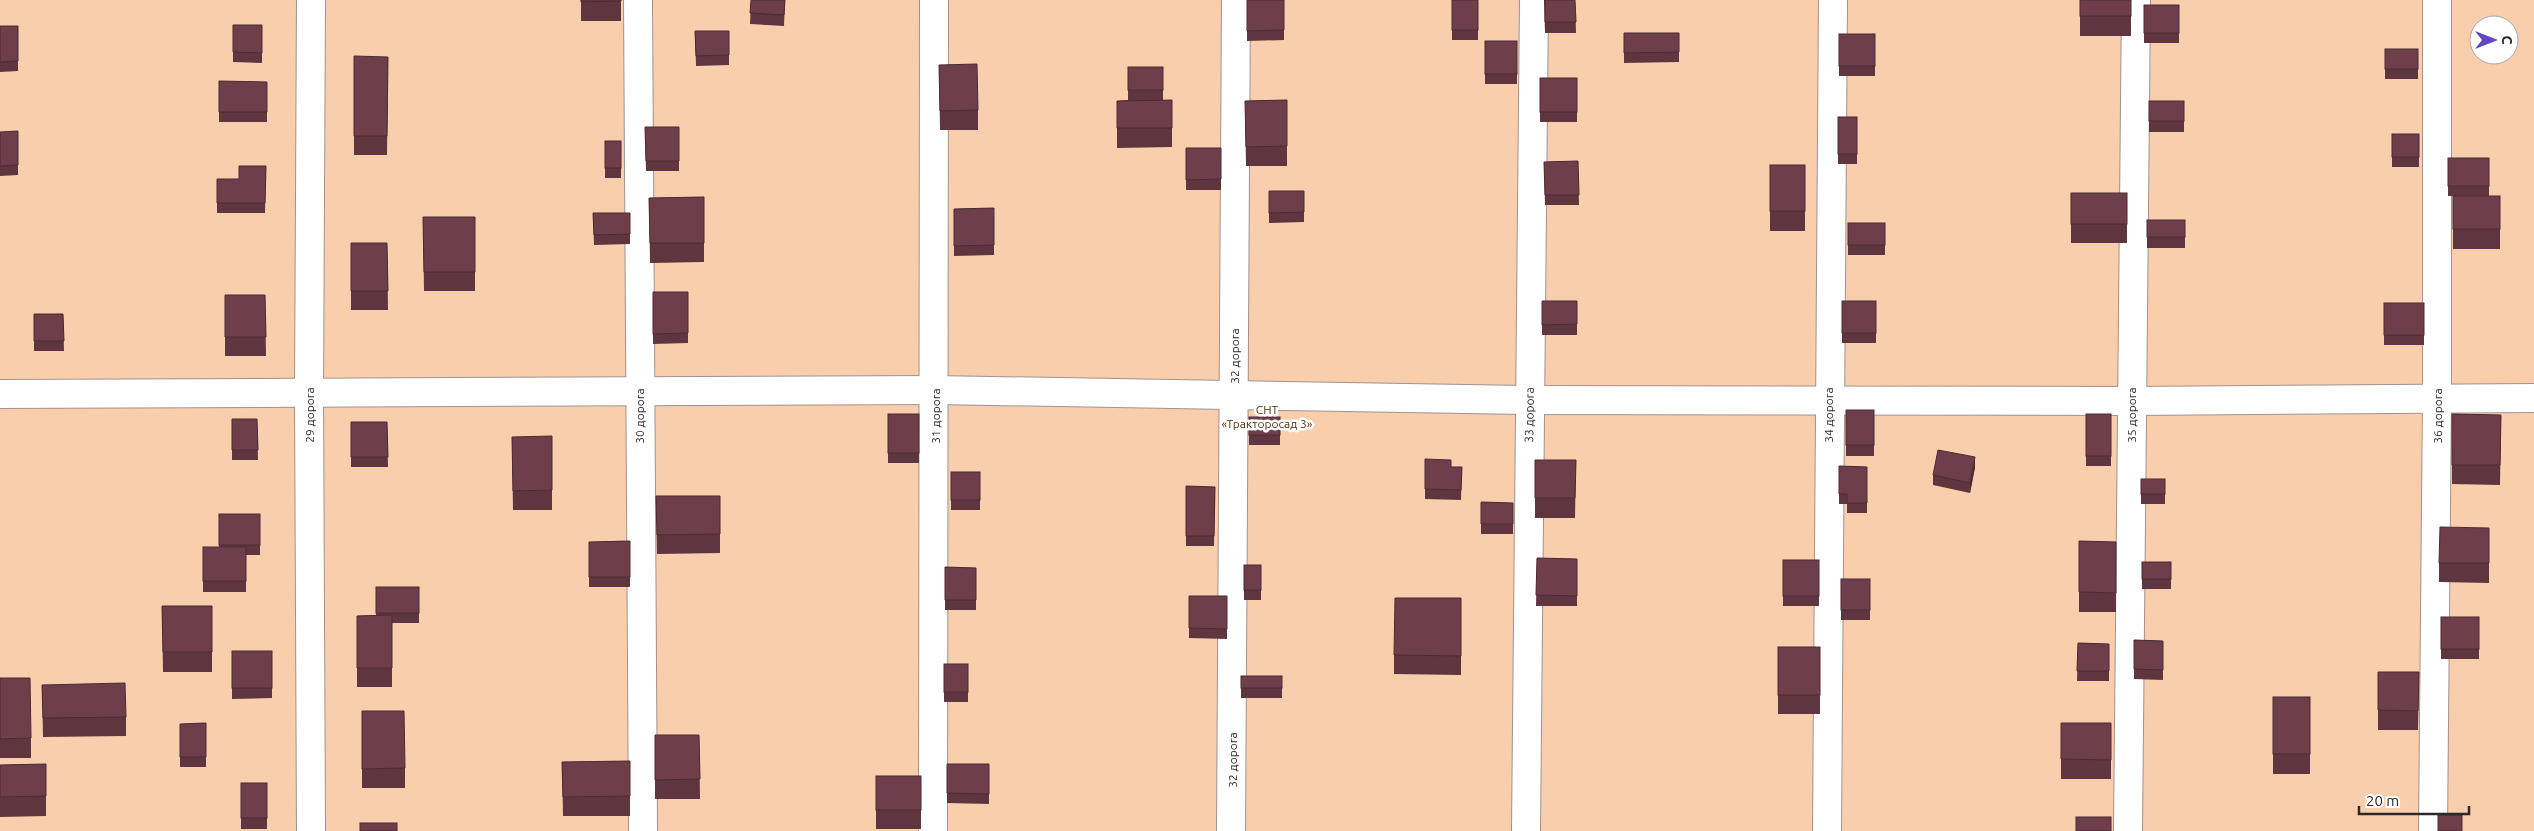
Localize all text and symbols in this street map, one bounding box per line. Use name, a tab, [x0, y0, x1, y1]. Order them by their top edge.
north arrow	[2469, 15, 2519, 65]
text: С	[2499, 36, 2515, 45]
street label: 32 дорога	[1228, 328, 1241, 384]
street label: 29 дорога	[303, 387, 316, 443]
street label: 33 дорога	[1522, 387, 1536, 443]
street label: 34 дорога	[1822, 387, 1835, 443]
street label: 35 дорога	[2125, 387, 2138, 443]
street label: 30 дорога	[633, 388, 646, 444]
street label: 31 дорога	[929, 388, 942, 444]
street label: 36 дорога	[2431, 388, 2444, 444]
park label: СНТ «Тракторосад 3»	[1222, 403, 1313, 430]
street label: 32 дорога	[1226, 732, 1239, 788]
scale bar	[2359, 784, 2469, 816]
text: 20 m	[2366, 792, 2399, 809]

